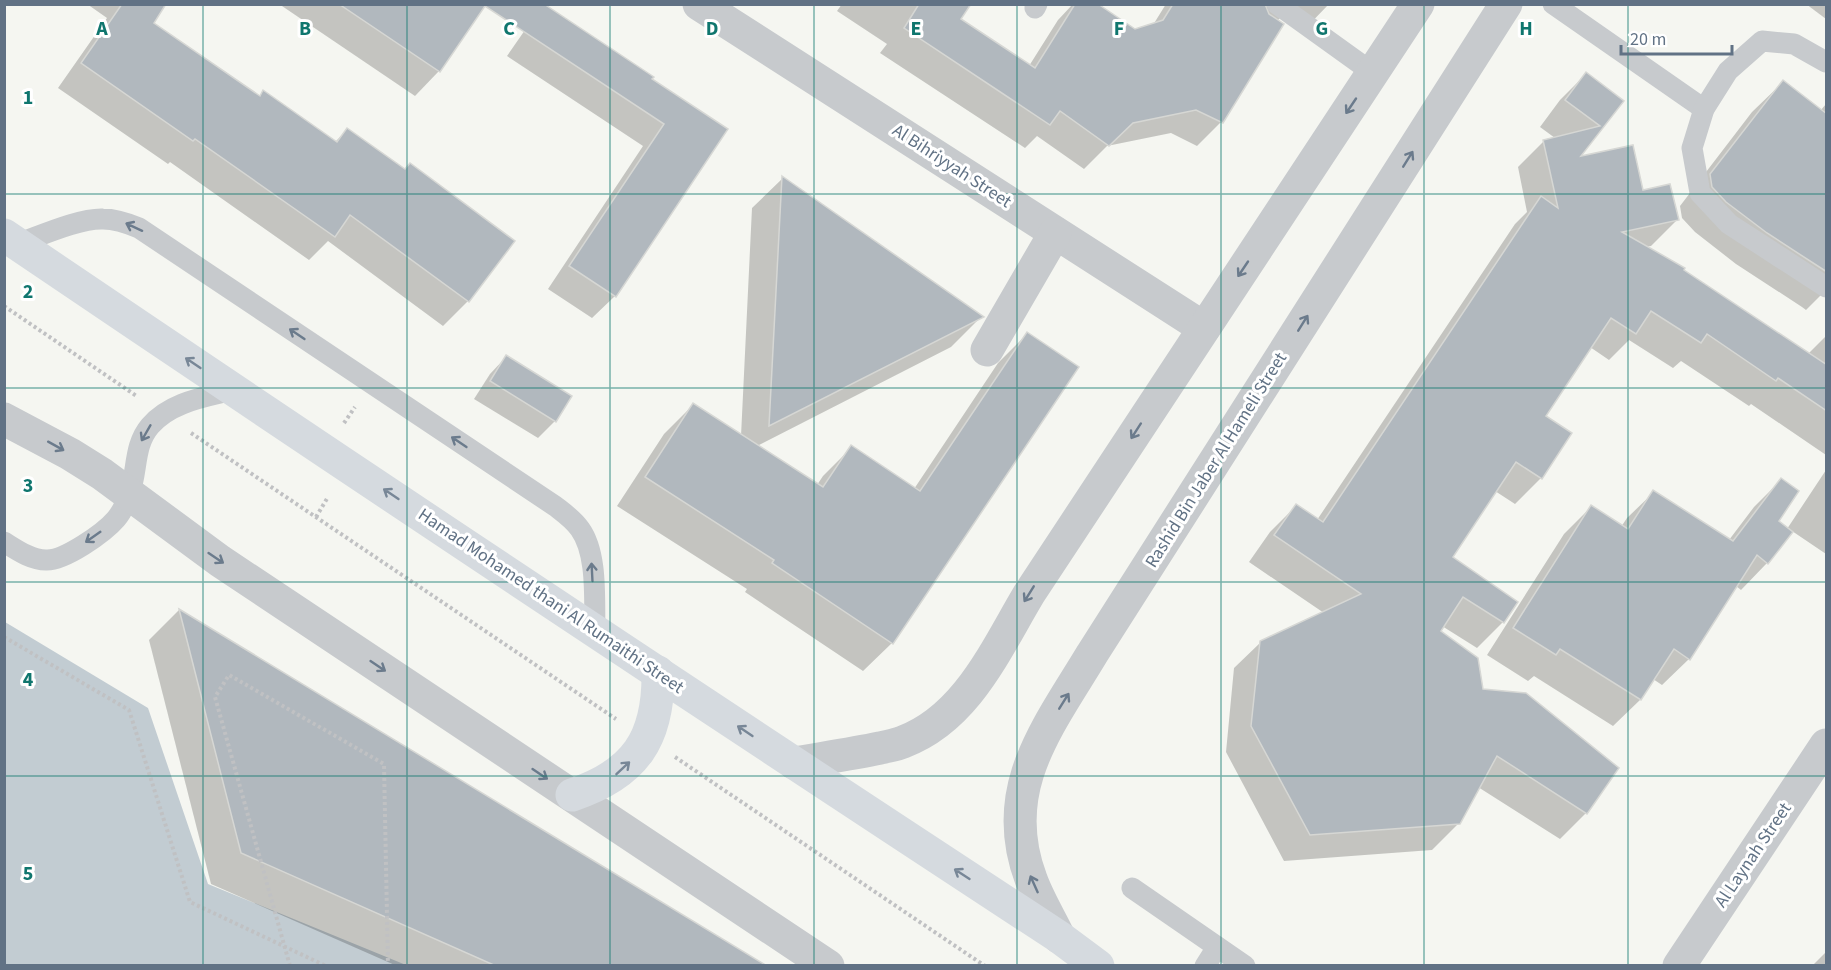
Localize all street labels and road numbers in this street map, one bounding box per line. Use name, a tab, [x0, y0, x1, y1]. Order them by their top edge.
street label: Al Bihriyyah Street	[888, 118, 1016, 214]
street label: Rashid Bin Jaber Al Hameli Street	[1139, 347, 1293, 573]
street label: Hamad Mohamed thani Al Rumaithi Street	[413, 502, 689, 700]
street label: Al Laynah Street	[1709, 798, 1797, 912]

